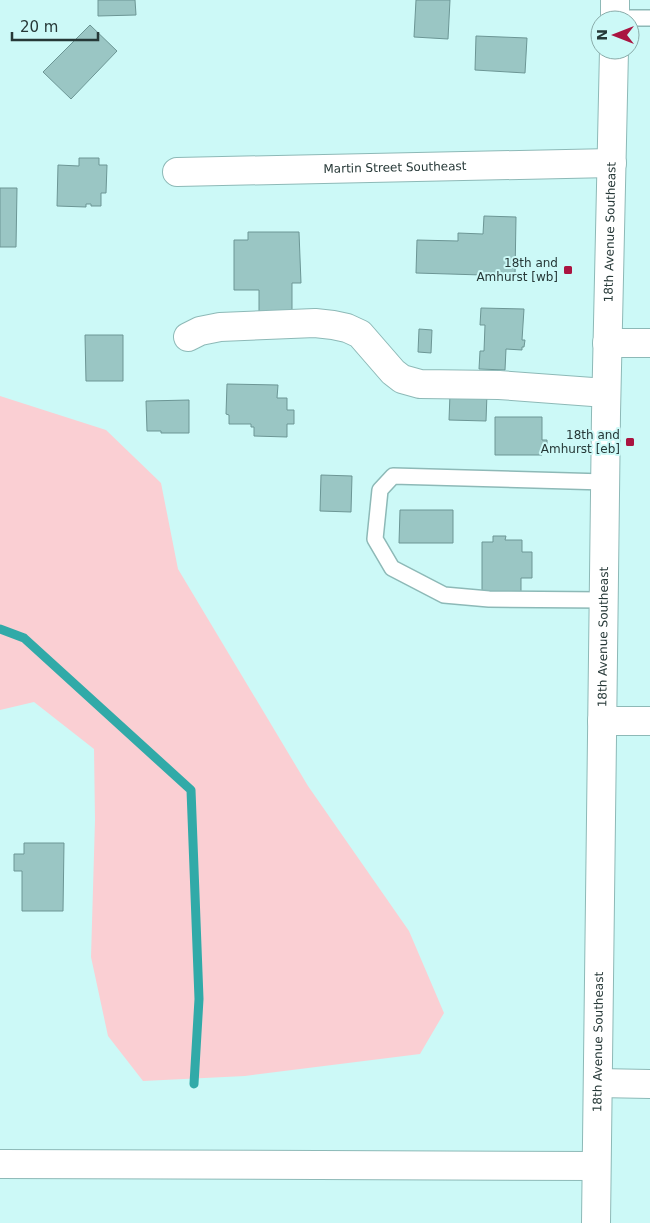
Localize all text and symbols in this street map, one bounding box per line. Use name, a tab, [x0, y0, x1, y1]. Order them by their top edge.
scale bar	[12, 10, 99, 42]
north arrow	[590, 10, 640, 60]
text: 20 m	[20, 18, 58, 36]
text: N	[594, 29, 610, 41]
street label: Martin Street Southeast	[323, 159, 467, 176]
street label: 18th Avenue Southeast	[601, 161, 619, 303]
place label: 18th and Amhurst [wb]	[476, 256, 558, 284]
marker: 18th and Amhurst [wb]	[562, 264, 574, 276]
place label: 18th and Amhurst [eb]	[541, 428, 620, 456]
marker: 18th and Amhurst [eb]	[624, 436, 636, 448]
street label: 18th Avenue Southeast	[595, 566, 611, 707]
street label: 18th Avenue Southeast	[590, 971, 606, 1112]

